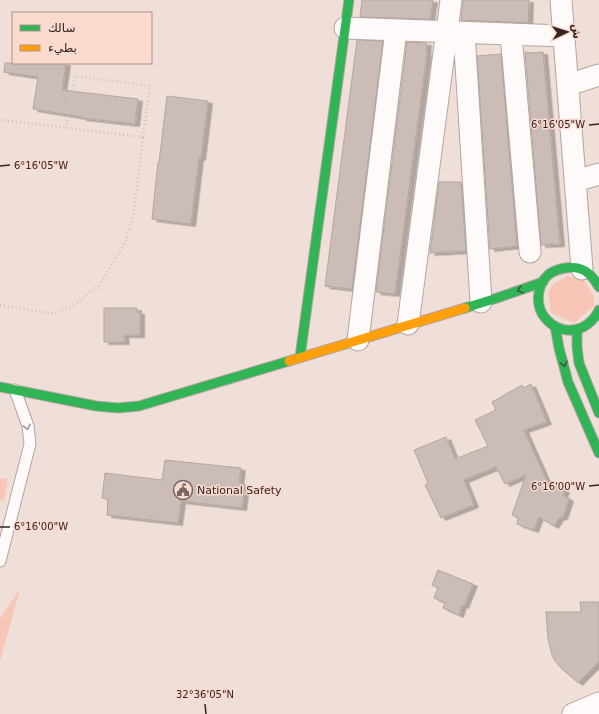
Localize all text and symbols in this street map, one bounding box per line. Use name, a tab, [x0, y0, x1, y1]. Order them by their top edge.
legend	[12, 12, 152, 64]
north arrow	[547, 12, 587, 52]
text: سالك	[48, 21, 75, 35]
text: ش	[569, 23, 583, 39]
text: بطيء	[48, 41, 77, 55]
text: 6°16'05"W	[531, 119, 585, 130]
text: 6°16'05"W	[14, 160, 68, 171]
one-way arrow	[516, 285, 523, 293]
one-way arrow	[559, 361, 567, 368]
one-way arrow	[23, 424, 31, 430]
public building icon: National Safety	[172, 479, 194, 501]
text: 6°16'00"W	[531, 481, 585, 492]
place label: National Safety	[197, 484, 282, 497]
text: 6°16'00"W	[14, 521, 68, 532]
text: 32°36'05"N	[176, 689, 234, 700]

